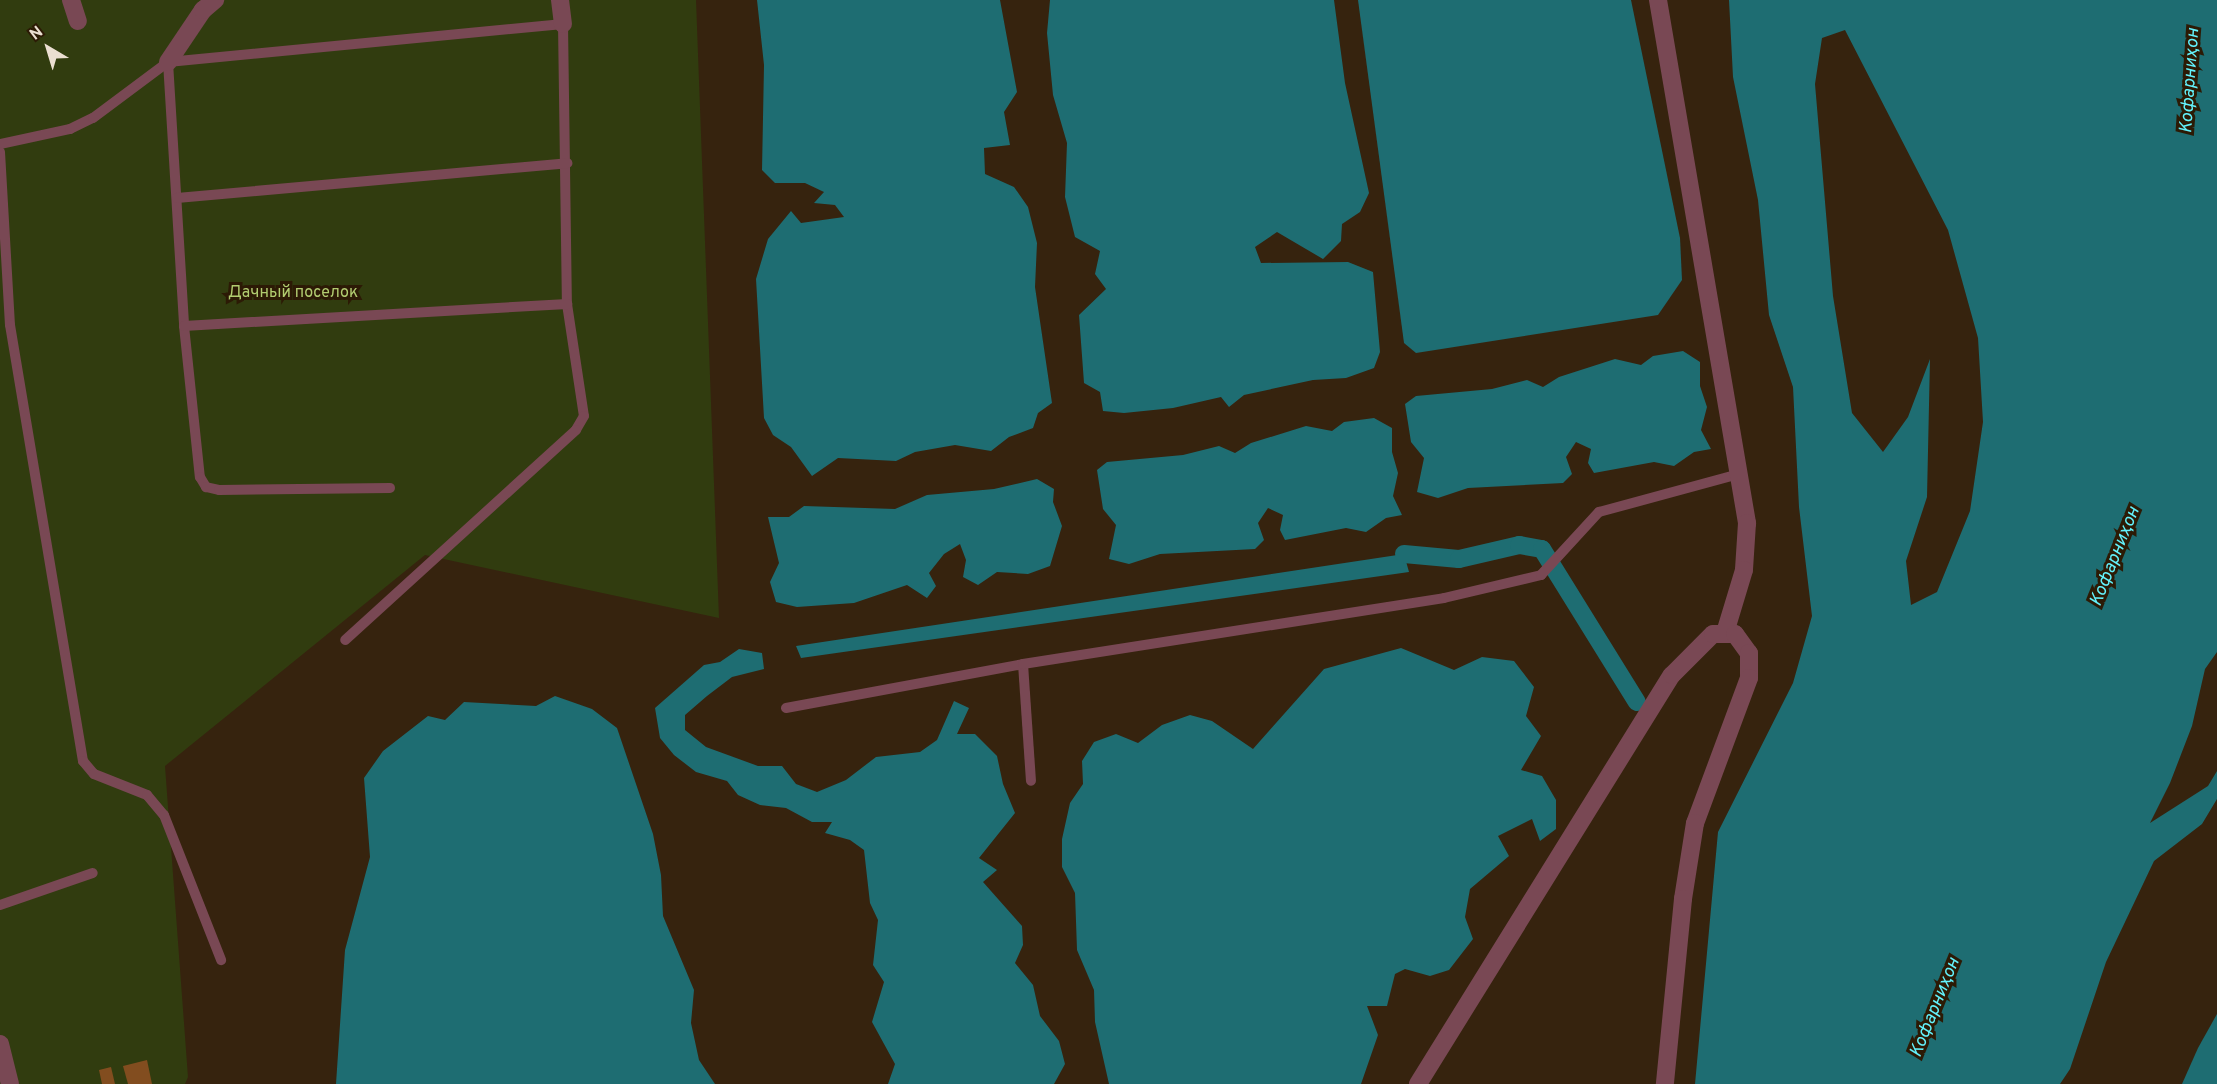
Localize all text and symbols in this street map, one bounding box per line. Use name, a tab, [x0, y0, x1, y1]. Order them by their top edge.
north arrow	[18, 18, 78, 78]
text: N	[26, 22, 48, 45]
water label: Кофарниҳон	[2177, 28, 2205, 134]
park label: Дачный поселок	[228, 283, 358, 303]
water label: Кофарниҳон	[2086, 504, 2146, 610]
water label: Кофарниҳон	[1906, 955, 1966, 1061]

